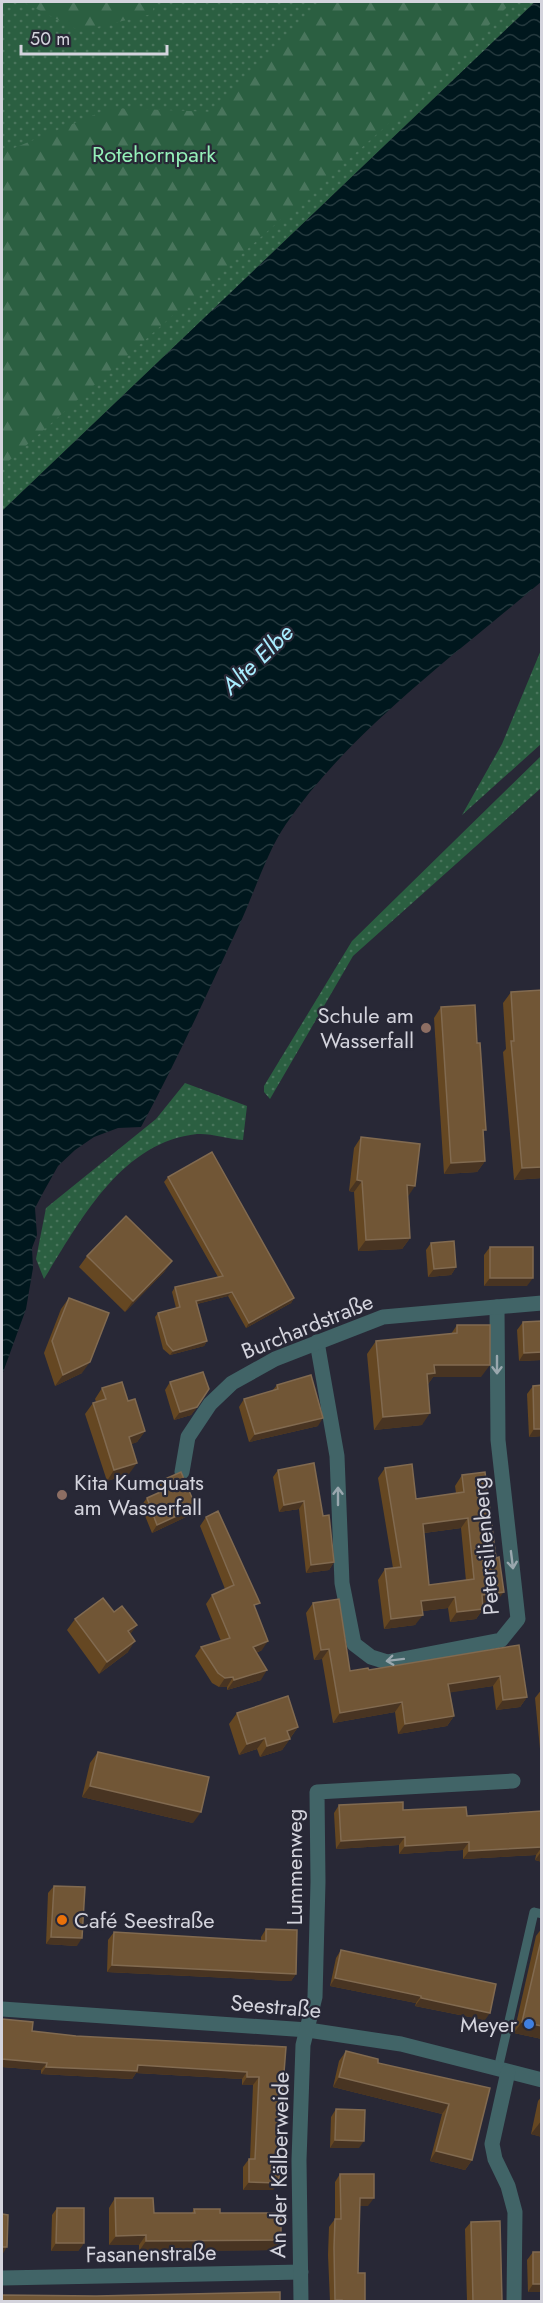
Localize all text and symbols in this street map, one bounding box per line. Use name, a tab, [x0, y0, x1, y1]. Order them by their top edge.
scale bar	[21, 18, 166, 56]
text: 50 m	[30, 26, 70, 52]
park label: Rotehornpark	[92, 138, 216, 170]
water label: Alte Elbe	[212, 616, 301, 703]
place label: Schule am Wasserfall	[318, 999, 414, 1056]
marker: Schule am Wasserfall	[419, 1021, 433, 1035]
street label: Burchardstraße	[236, 1285, 378, 1367]
one-way arrow	[491, 1355, 503, 1375]
place label: Kita Kumquats am Wasserfall	[74, 1466, 204, 1523]
street label: Petersilienberg	[463, 1475, 507, 1617]
one-way arrow	[332, 1487, 344, 1507]
marker: Kita Kumquats am Wasserfall	[55, 1488, 69, 1502]
one-way arrow	[506, 1549, 517, 1569]
one-way arrow	[385, 1654, 405, 1665]
street label: Lummenweg	[278, 1809, 310, 1925]
place label: Café Seestraße	[74, 1904, 215, 1936]
marker: Café Seestraße	[55, 1913, 69, 1927]
street label: Seestraße	[229, 1986, 323, 2026]
place label: Meyer	[460, 2008, 517, 2040]
marker: Meyer	[522, 2017, 536, 2031]
street label: An der Kälberweide	[261, 2071, 297, 2259]
street label: Fasanenstraße	[85, 2236, 217, 2270]

